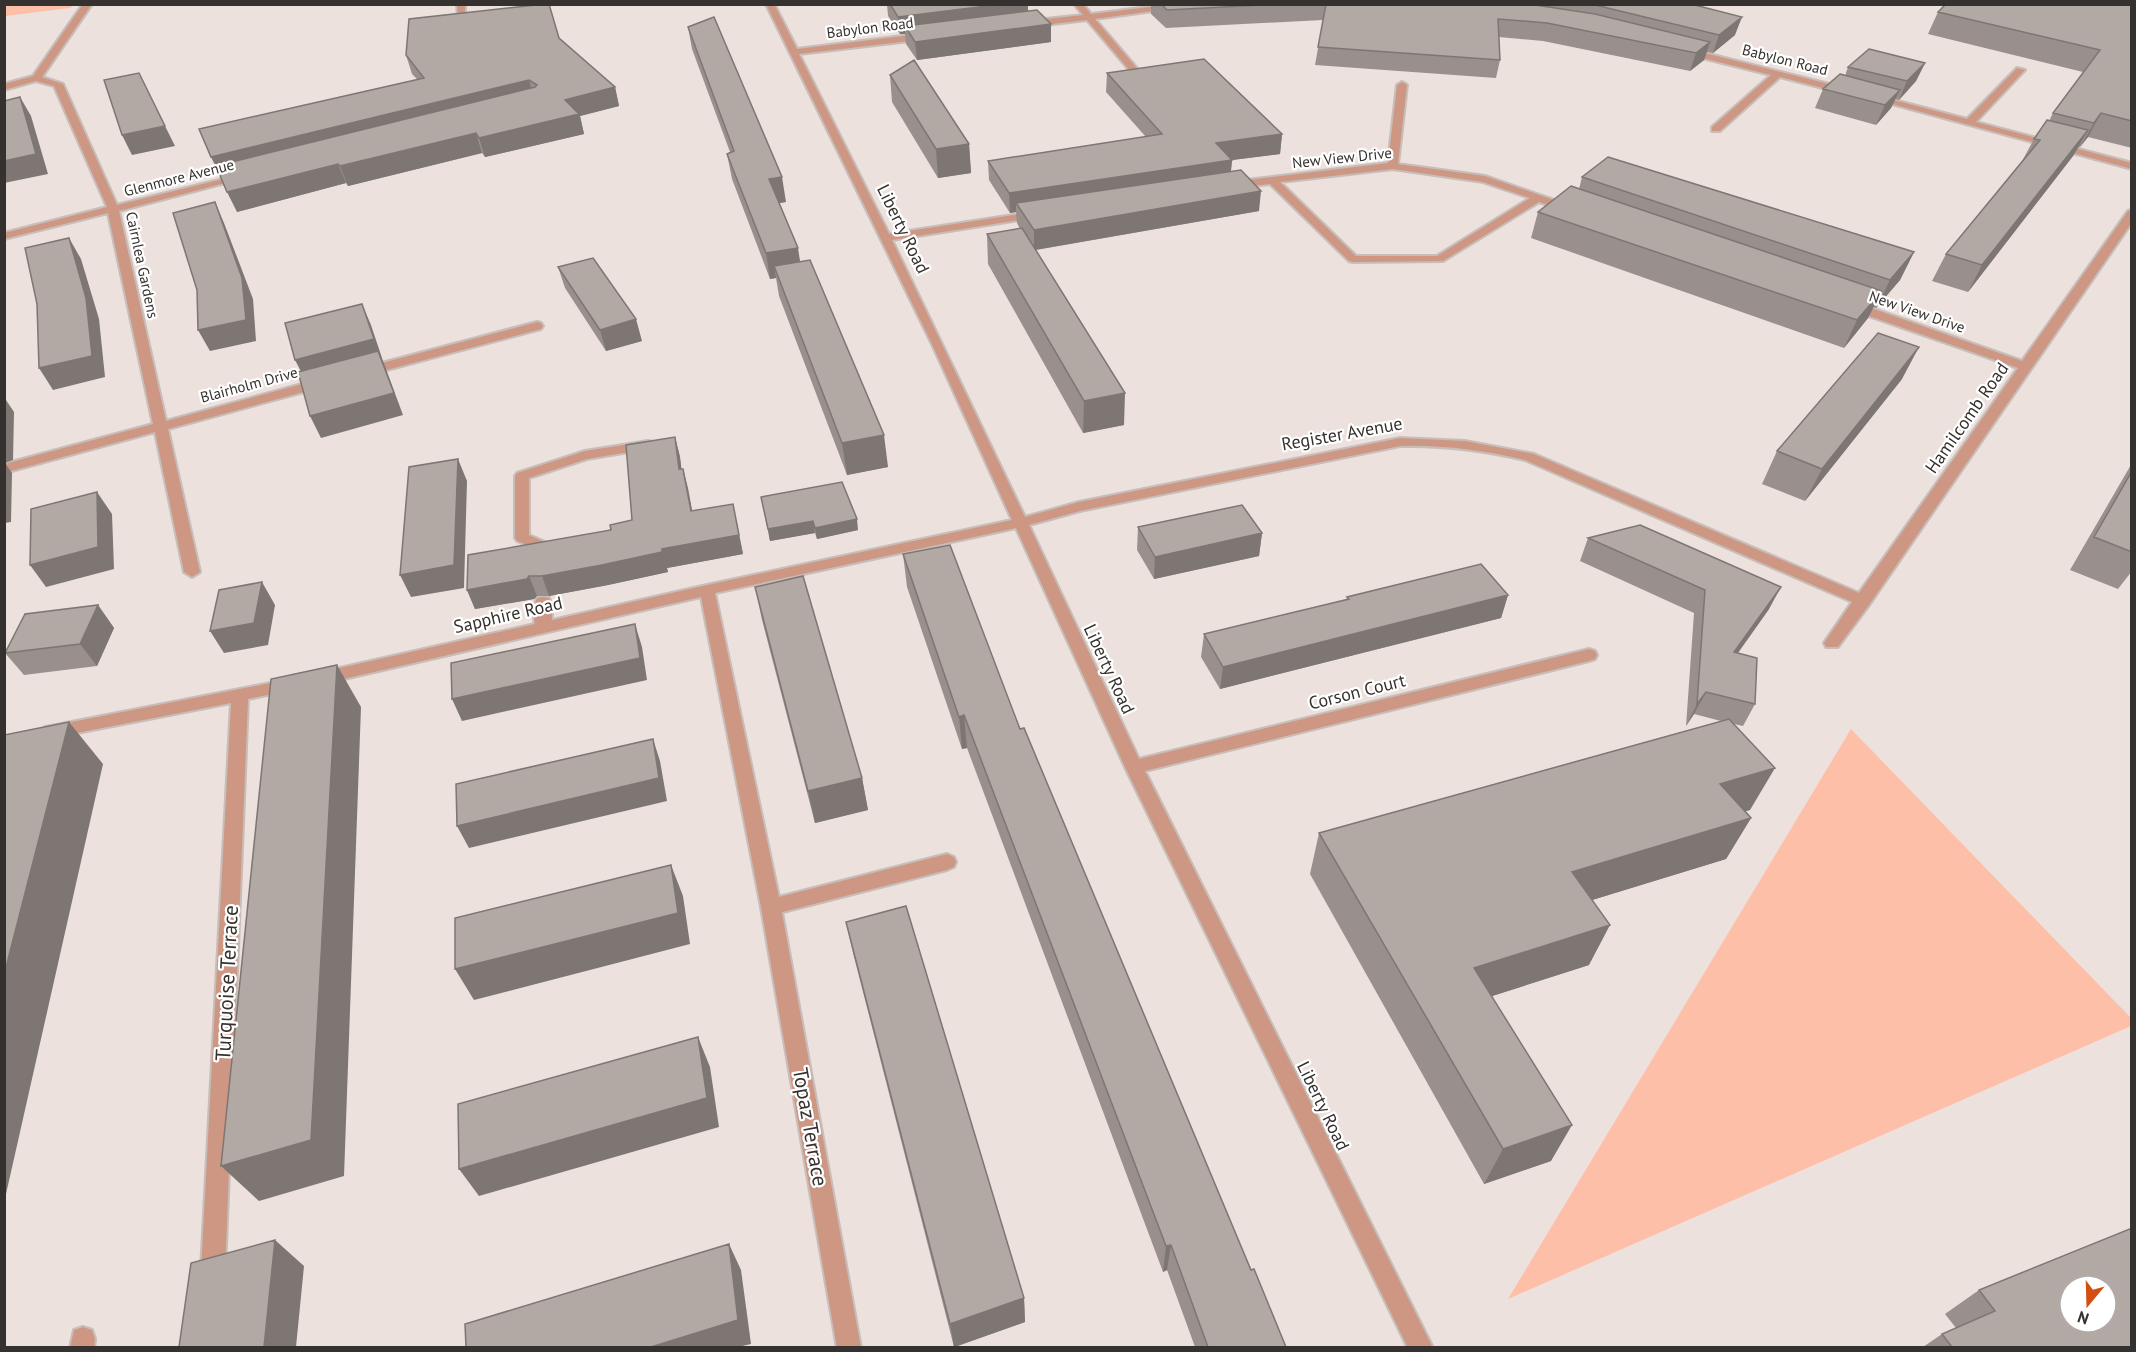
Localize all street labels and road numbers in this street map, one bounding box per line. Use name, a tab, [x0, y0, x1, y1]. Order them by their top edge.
street label: Babylon Road	[825, 13, 915, 42]
street label: Babylon Road	[1740, 40, 1830, 79]
street label: New View Drive	[1291, 143, 1393, 172]
street label: Glenmore Avenue	[122, 155, 236, 200]
street label: Liberty Road	[872, 180, 935, 277]
street label: Cairnlea Gardens	[122, 210, 163, 320]
street label: New View Drive	[1867, 286, 1968, 337]
street label: Hamilcomb Road	[1920, 358, 2013, 478]
street label: Blairholm Drive	[198, 362, 300, 407]
street label: Register Avenue	[1280, 412, 1404, 455]
street label: Sapphire Road	[451, 591, 564, 638]
street label: Liberty Road	[1079, 620, 1140, 717]
street label: Corson Court	[1306, 668, 1408, 715]
street label: Turquoise Terrace	[209, 904, 244, 1061]
street label: Liberty Road	[1292, 1057, 1355, 1154]
street label: Topaz Terrace	[787, 1066, 834, 1188]

